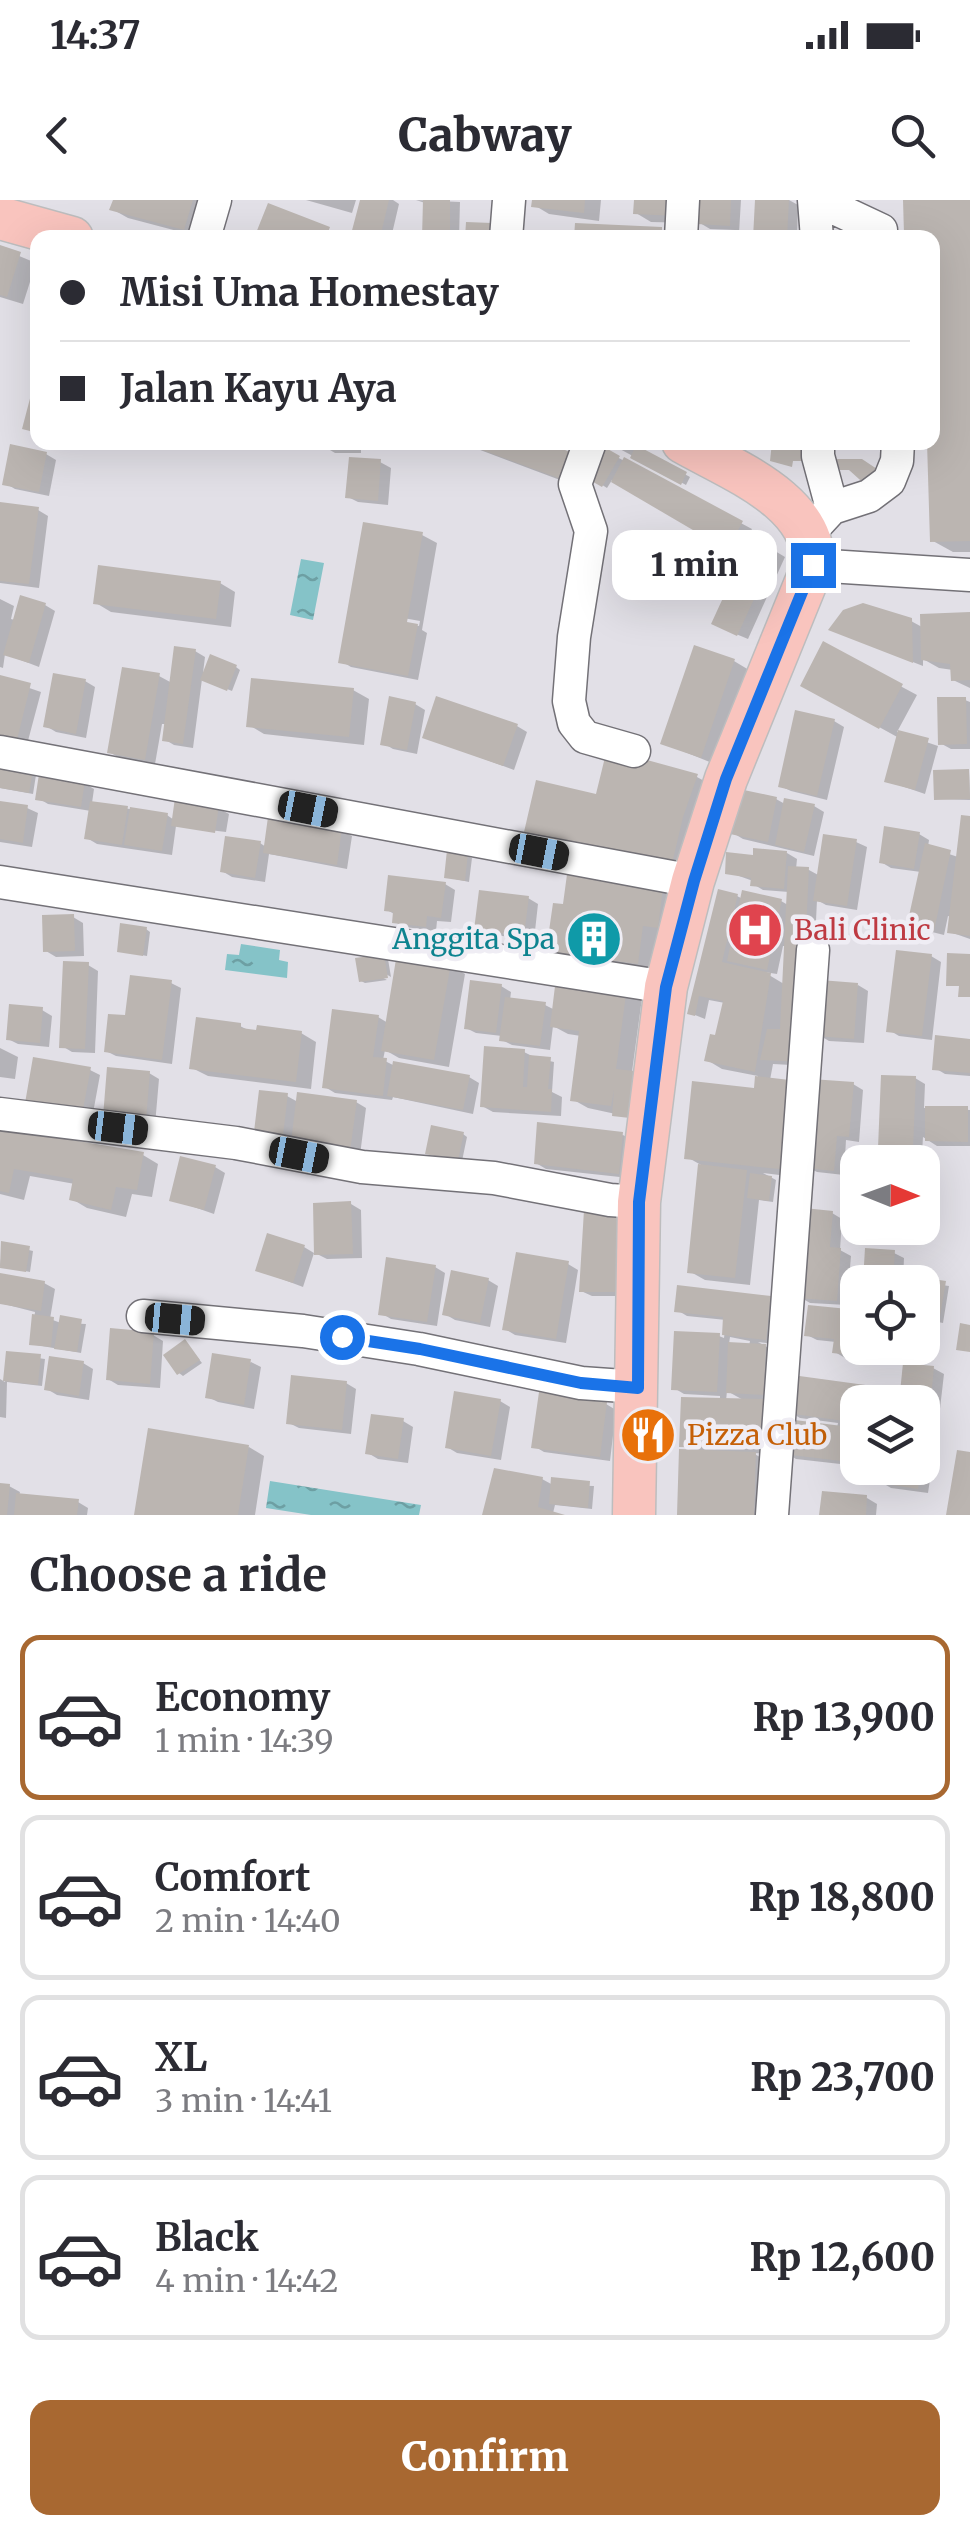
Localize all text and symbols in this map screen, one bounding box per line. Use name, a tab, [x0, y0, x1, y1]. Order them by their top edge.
text: 14:37	[50, 12, 141, 59]
text: Cabway	[399, 107, 572, 163]
icon: back	[30, 108, 85, 163]
icon: search	[885, 108, 940, 163]
text: Misi Uma Homestay	[120, 269, 499, 316]
text: Jalan Kayu Aya	[120, 365, 397, 412]
callout: 1 min	[613, 530, 778, 600]
route end	[791, 543, 836, 588]
text: 1 min	[651, 545, 738, 585]
car	[276, 789, 340, 829]
car	[507, 832, 571, 872]
hospital icon: Bali Clinic	[725, 900, 785, 960]
building icon: Anggita Spa	[564, 909, 624, 969]
place label: Bali Clinic	[794, 912, 931, 948]
place label: Anggita Spa	[391, 921, 555, 957]
car	[86, 1109, 150, 1147]
car	[267, 1135, 331, 1175]
north arrow	[840, 1145, 940, 1245]
map controls	[840, 1145, 940, 1485]
button: locate	[840, 1265, 940, 1365]
car	[144, 1301, 206, 1337]
route start	[320, 1315, 365, 1360]
button: layers	[840, 1385, 940, 1485]
restaurant icon: Pizza Club	[618, 1405, 678, 1465]
place label: Pizza Club	[687, 1417, 827, 1453]
text: Choose a ride	[30, 1547, 327, 1603]
icon: car	[35, 1673, 125, 1763]
text: Economy	[155, 1674, 330, 1721]
text: Rp 13,900	[753, 1694, 935, 1741]
text: 1 min · 14:39	[155, 1721, 334, 1761]
icon: car	[35, 1853, 125, 1943]
text: Comfort	[155, 1854, 311, 1901]
text: Rp 18,800	[749, 1874, 935, 1921]
text: 2 min · 14:40	[155, 1901, 341, 1941]
icon: car	[35, 2033, 125, 2123]
text: XL	[155, 2034, 207, 2081]
text: Rp 23,700	[750, 2054, 935, 2101]
text: 3 min · 14:41	[155, 2081, 332, 2121]
icon: car	[35, 2213, 125, 2303]
text: Black	[155, 2214, 259, 2261]
text: Rp 12,600	[750, 2234, 935, 2281]
text: 4 min · 14:42	[155, 2261, 339, 2301]
button: Confirm	[30, 2400, 940, 2515]

